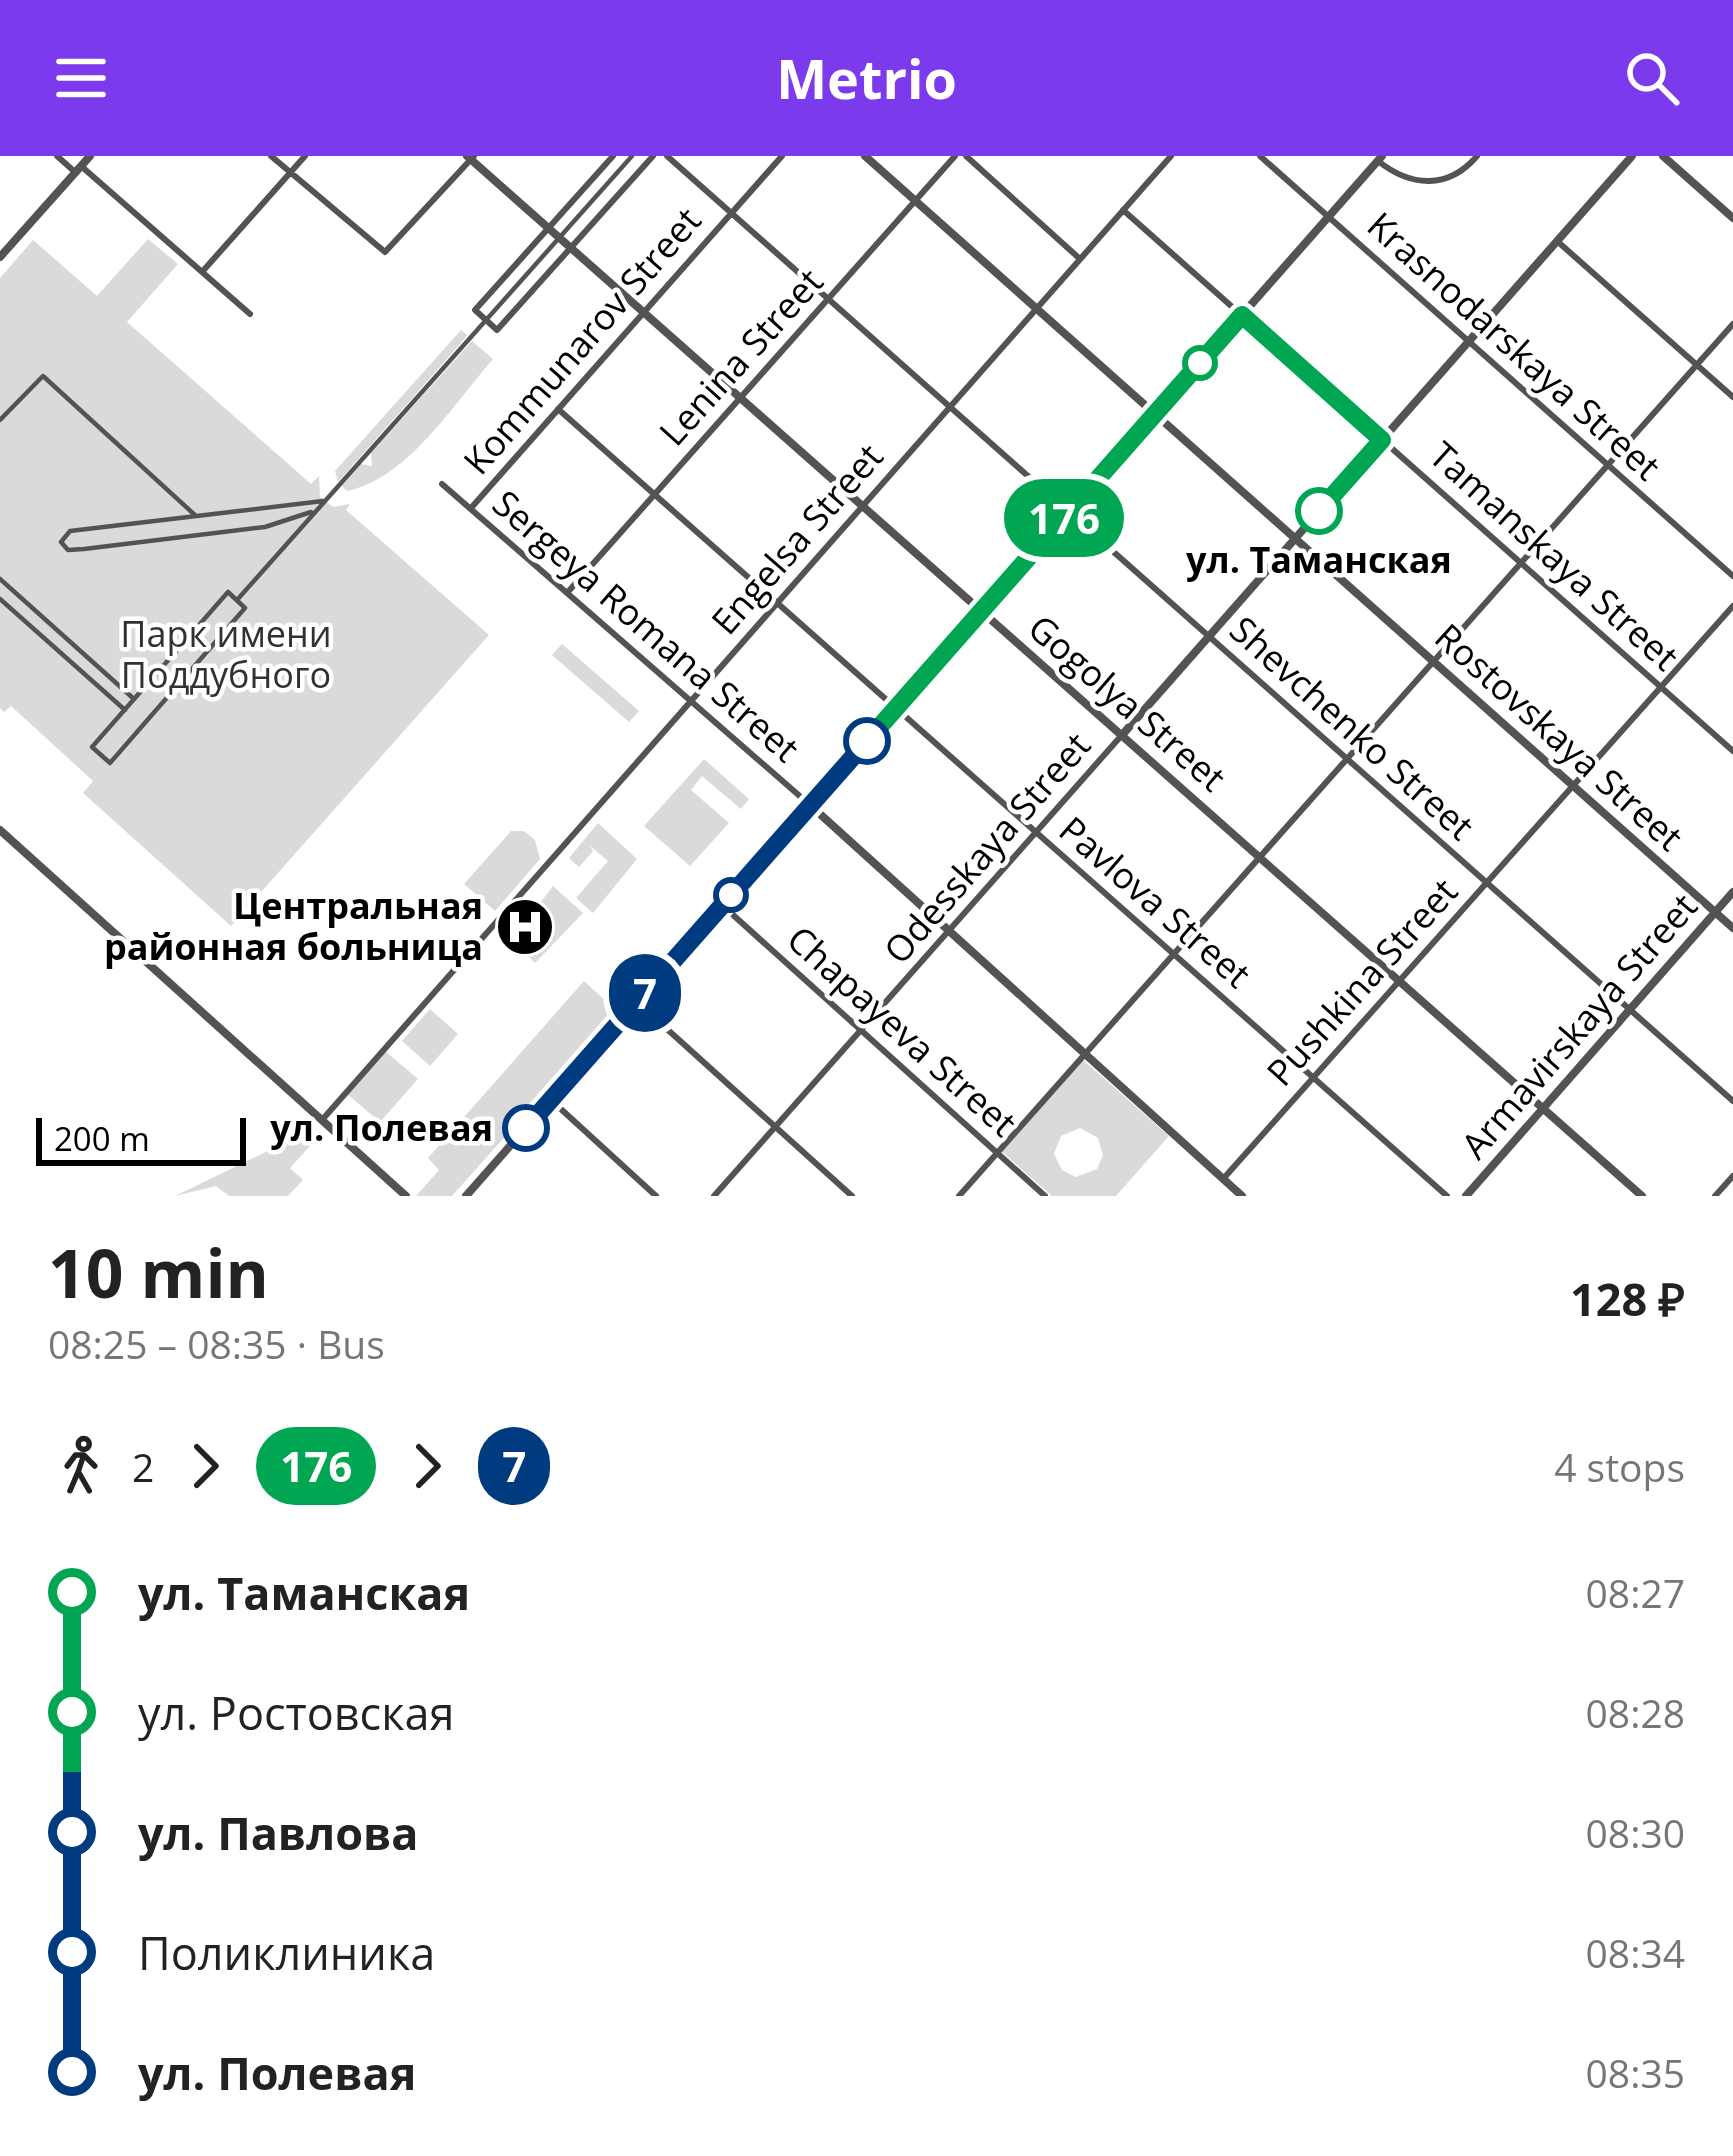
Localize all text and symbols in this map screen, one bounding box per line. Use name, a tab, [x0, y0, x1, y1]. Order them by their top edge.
text: Metrio	[776, 41, 957, 115]
icon: menu	[48, 45, 114, 111]
icon: search	[1619, 45, 1685, 111]
street label: Kommunarov Street	[452, 197, 711, 485]
street label: Krasnodarskaya Street	[1357, 201, 1671, 490]
street label: Lenina Street	[648, 258, 833, 456]
unlabelled marker	[1184, 347, 1216, 379]
street label: Tamanskaya Street	[1419, 431, 1689, 681]
street label: Engelsa Street	[700, 433, 893, 645]
street label: Sergeya Romana Street	[483, 479, 810, 772]
line badge: 176	[995, 479, 1133, 557]
text: 176	[1028, 489, 1100, 546]
marker: ул. Таманская	[1297, 489, 1341, 533]
place label: ул. Таманская	[1186, 535, 1452, 584]
street label: Gogolya Street	[1018, 603, 1236, 802]
street label: Shevchenko Street	[1220, 605, 1485, 850]
park label: Парк имени Поддубного	[120, 609, 332, 699]
street label: Rostovskaya Street	[1425, 612, 1694, 861]
unlabelled marker	[845, 719, 889, 763]
street label: Odesskaya Street	[873, 722, 1101, 974]
street label: Pavlova Street	[1049, 805, 1261, 998]
street label: Pushkina Street	[1255, 868, 1468, 1096]
unlabelled marker	[715, 879, 747, 911]
place label: Центральная районная больница	[104, 881, 483, 971]
street label: Armavirskaya Street	[1450, 883, 1708, 1169]
hospital icon: Центральная районная больница	[494, 896, 556, 958]
street label: Chapayeva Street	[777, 914, 1028, 1147]
line badge: 7	[606, 954, 684, 1032]
text: 7	[633, 964, 657, 1021]
place label: ул. Полевая	[270, 1103, 493, 1152]
marker: ул. Полевая	[504, 1106, 548, 1150]
scale bar	[36, 1112, 246, 1165]
text: 200 m	[54, 1116, 150, 1161]
text: 10 min	[48, 1227, 269, 1317]
text: 128 ₽	[1570, 1268, 1685, 1329]
text: 08:25 – 08:35 · Bus	[48, 1317, 385, 1370]
icon: walk	[48, 1433, 114, 1499]
icon: forward	[172, 1433, 238, 1499]
icon: forward	[394, 1433, 460, 1499]
text: 176	[280, 1437, 352, 1494]
text: 7	[502, 1437, 526, 1494]
text: 2	[132, 1440, 154, 1493]
text: 4 stops	[1554, 1440, 1685, 1493]
text: ул. Таманская	[138, 1562, 470, 1623]
text: 08:27	[1586, 1566, 1685, 1619]
text: ул. Ростовская	[138, 1682, 454, 1743]
text: 08:28	[1586, 1686, 1685, 1739]
text: ул. Павлова	[138, 1802, 419, 1863]
text: 08:30	[1586, 1806, 1685, 1859]
text: Поликлиника	[138, 1922, 435, 1983]
text: 08:34	[1586, 1926, 1685, 1979]
text: ул. Полевая	[138, 2042, 416, 2103]
text: 08:35	[1586, 2046, 1685, 2099]

